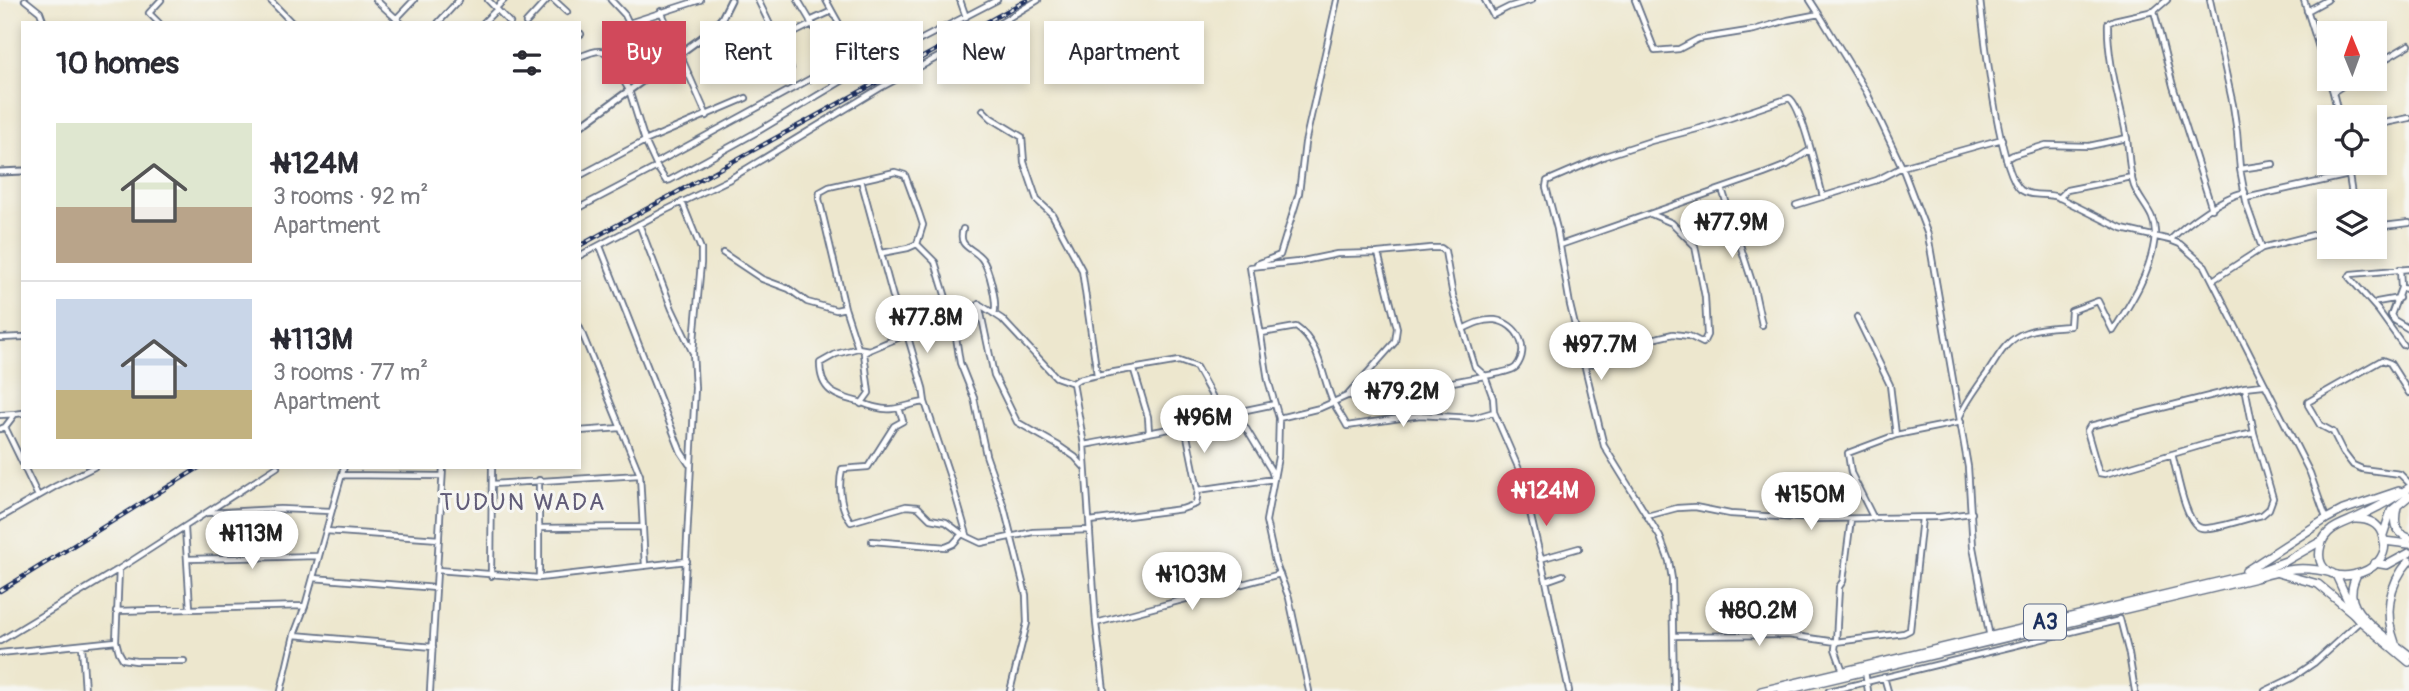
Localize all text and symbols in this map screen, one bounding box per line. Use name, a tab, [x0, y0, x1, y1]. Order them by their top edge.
chip: Buy	[602, 21, 686, 84]
chip: Rent	[700, 21, 796, 84]
chip: Filters	[810, 21, 923, 84]
chip: New	[937, 21, 1030, 84]
chip: Apartment	[1044, 21, 1204, 84]
north arrow	[2317, 21, 2387, 91]
map controls	[2317, 21, 2387, 259]
icon: filters	[508, 44, 546, 82]
text: 10 homes	[56, 45, 179, 82]
button: locate	[2317, 105, 2387, 175]
text: ₦124M	[273, 145, 359, 182]
icon: home	[112, 151, 196, 235]
text: 3 rooms · 92 m²	[273, 182, 428, 211]
button: layers	[2317, 189, 2387, 259]
pin: ₦77.9M	[1675, 201, 1789, 260]
text: ₦77.9M	[1696, 208, 1768, 237]
text: Apartment	[273, 211, 380, 240]
pin: ₦77.8M	[870, 296, 984, 355]
text: ₦77.8M	[891, 303, 963, 332]
text: ₦113M	[273, 321, 353, 358]
pin: ₦97.7M	[1544, 322, 1658, 382]
icon: home	[112, 327, 196, 411]
text: ₦97.7M	[1565, 330, 1637, 359]
text: 3 rooms · 77 m²	[273, 358, 428, 387]
pin: ₦79.2M	[1346, 370, 1460, 429]
text: ₦79.2M	[1367, 377, 1439, 406]
text: Apartment	[273, 387, 380, 416]
pin: ₦96M	[1163, 396, 1245, 455]
text: ₦96M	[1176, 403, 1232, 432]
pin: ₦124M	[1497, 468, 1595, 528]
pin: ₦150M	[1762, 472, 1860, 532]
text: ₦124M	[1513, 476, 1579, 505]
text: ₦150M	[1777, 480, 1845, 509]
district label: TUDUN WADA	[440, 488, 606, 517]
pin: ₦113M	[203, 512, 301, 571]
text: ₦113M	[221, 519, 283, 548]
pin: ₦103M	[1143, 552, 1241, 612]
text: ₦103M	[1158, 560, 1226, 589]
pin: ₦80.2M	[1702, 588, 1816, 648]
text: ₦80.2M	[1721, 596, 1797, 625]
road number: A3	[2024, 604, 2066, 640]

